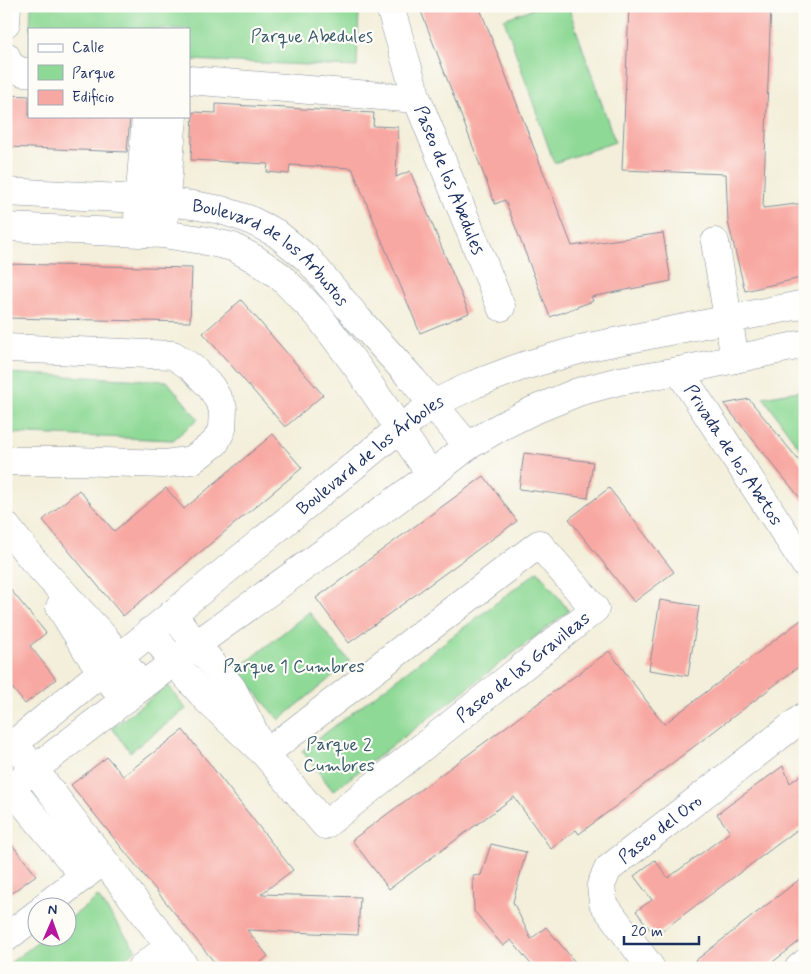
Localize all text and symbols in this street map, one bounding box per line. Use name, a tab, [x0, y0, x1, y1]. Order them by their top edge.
park label: Parque Abedules	[251, 25, 373, 49]
legend	[28, 28, 190, 118]
text: Calle	[72, 38, 104, 58]
text: Parque	[72, 64, 115, 84]
text: Edificio	[72, 88, 114, 108]
street label: Paseo de los Abedules	[408, 102, 490, 258]
street label: Boulevard de los Arbustos	[190, 194, 354, 312]
street label: Privada de los Abetos	[678, 380, 788, 531]
street label: Boulevard de los Árboles	[292, 390, 448, 521]
street label: Paseo de las Gravileas	[451, 607, 595, 729]
park label: Parque 1 Cumbres	[223, 655, 365, 679]
park label: Parque 2 Cumbres	[303, 733, 375, 778]
street label: Paseo del Oro	[614, 789, 707, 870]
north arrow	[28, 896, 78, 946]
text: N	[47, 901, 57, 919]
scale bar	[624, 914, 698, 946]
text: 20 m	[631, 922, 663, 942]

